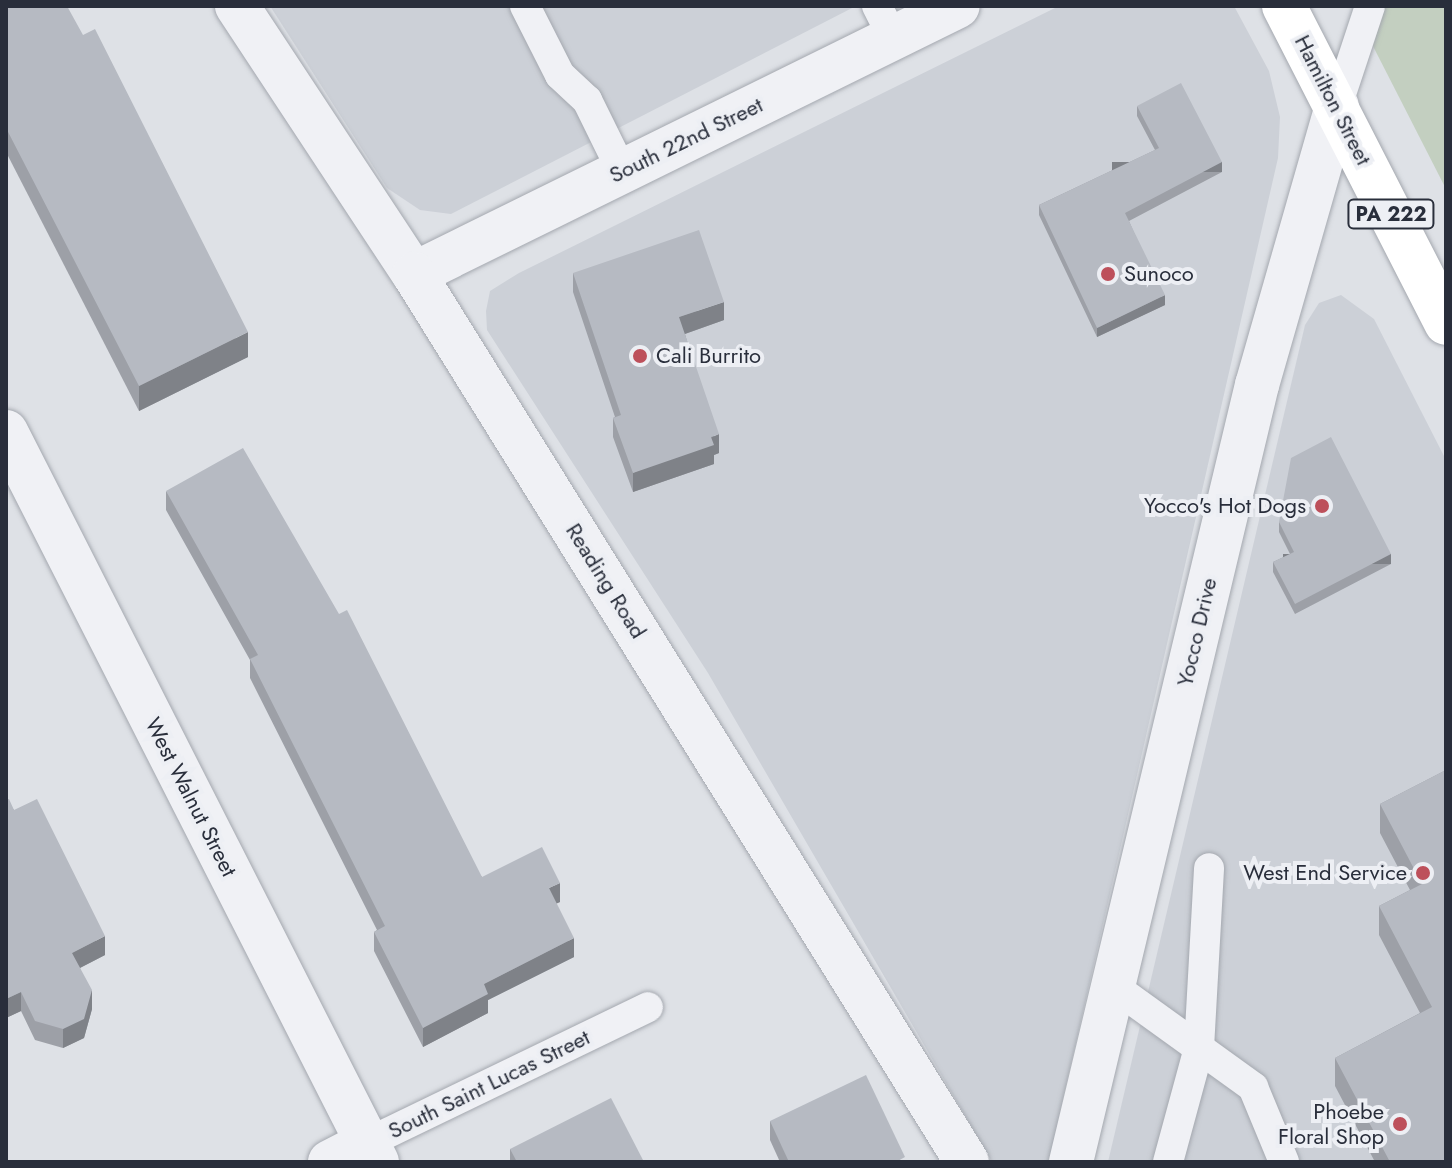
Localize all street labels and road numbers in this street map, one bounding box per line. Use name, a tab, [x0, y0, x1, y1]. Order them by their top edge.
street label: Hamilton Street	[1289, 31, 1377, 169]
street label: South 22nd Street	[605, 91, 767, 189]
road number: PA 222	[1347, 198, 1435, 230]
street label: Reading Road	[560, 519, 652, 643]
street label: Yocco Drive	[1172, 575, 1222, 689]
street label: West Walnut Street	[140, 713, 242, 881]
street label: South Saint Lucas Street	[384, 1024, 594, 1144]

